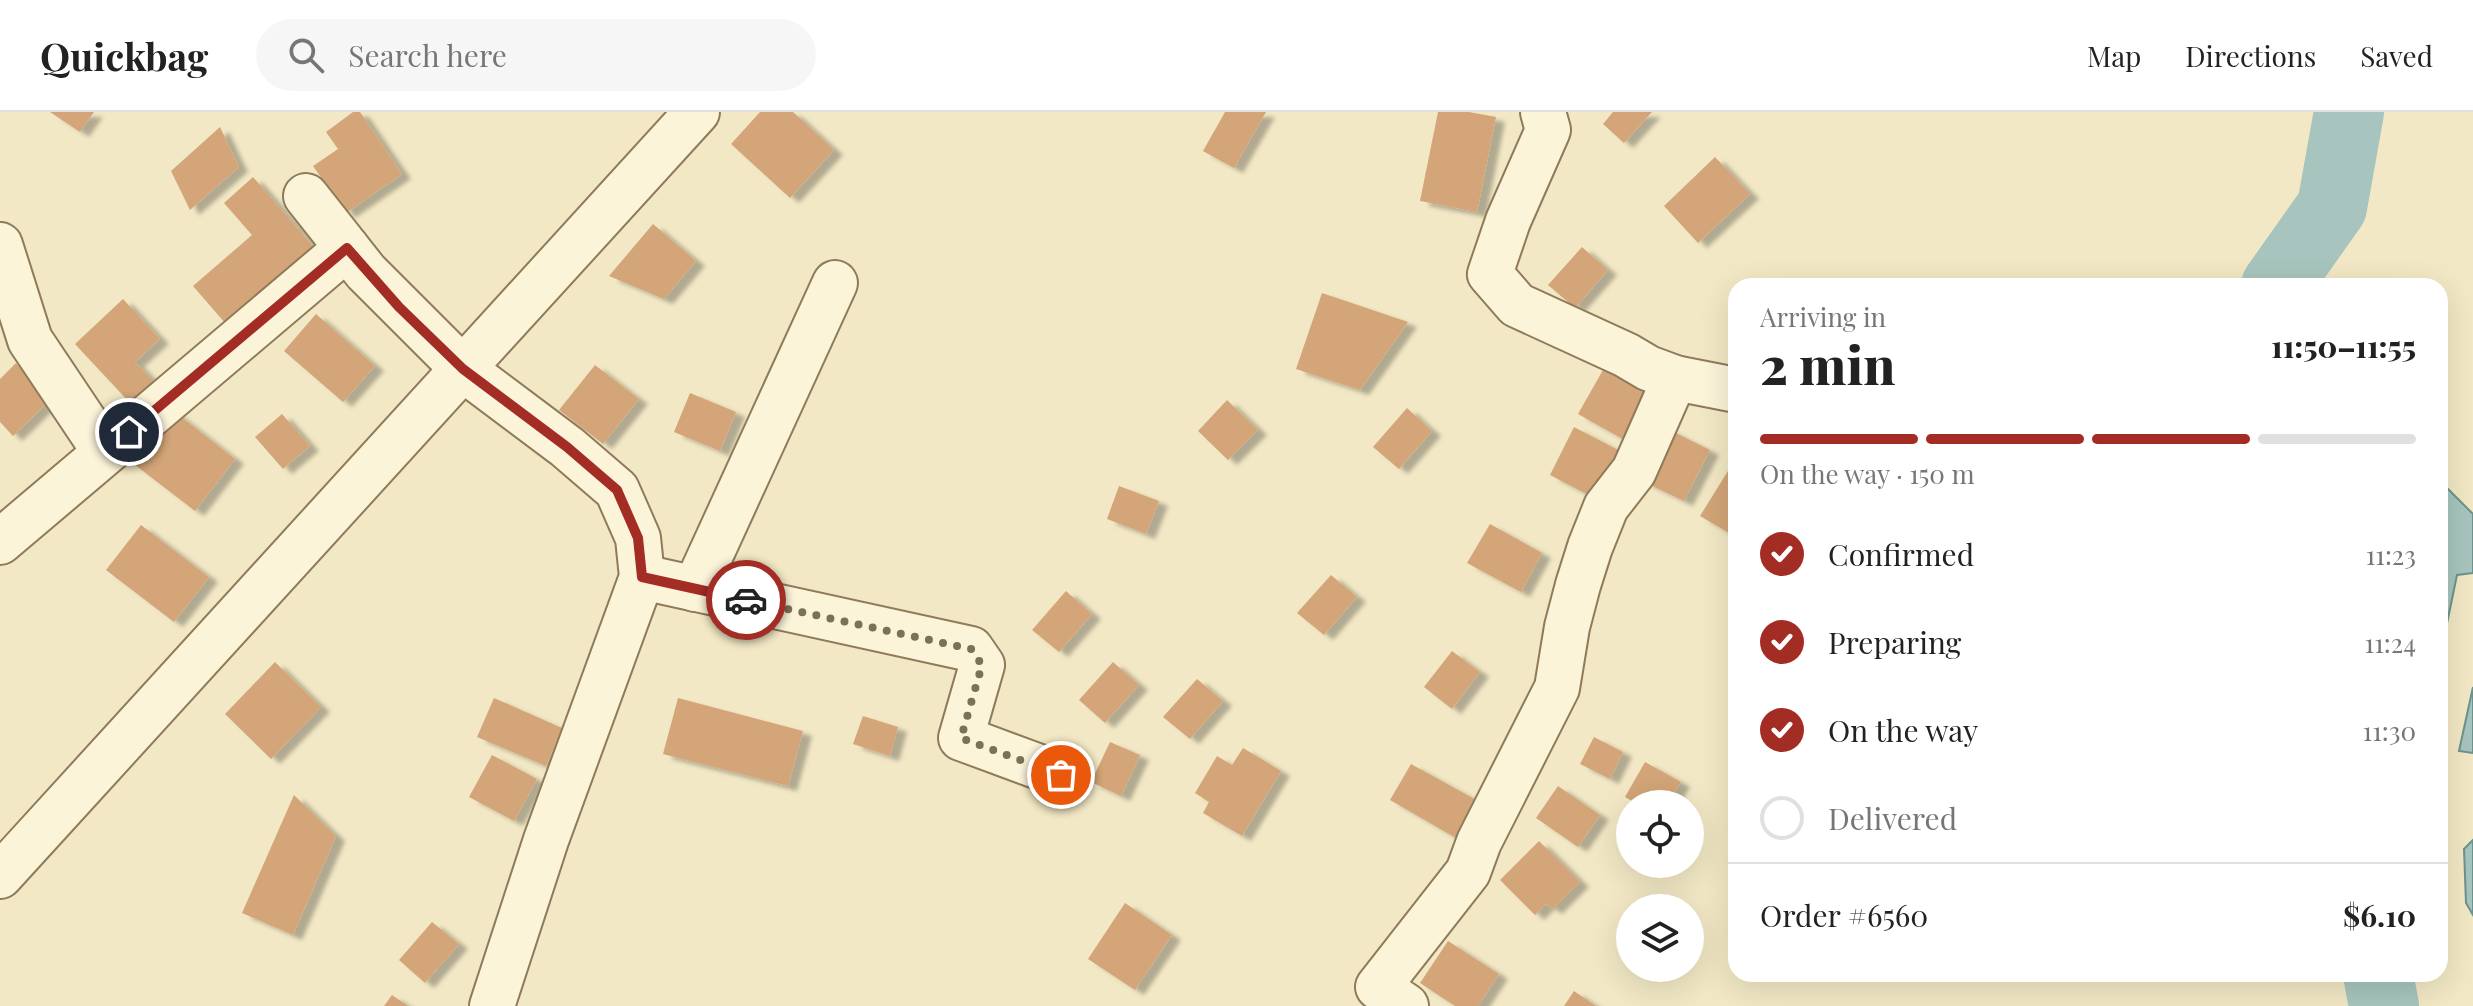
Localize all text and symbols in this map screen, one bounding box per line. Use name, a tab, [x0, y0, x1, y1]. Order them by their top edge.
search box	[256, 19, 816, 91]
text: Quickbag	[40, 30, 208, 81]
icon: search	[284, 33, 328, 77]
text: Search here	[348, 35, 507, 75]
text: Map	[2087, 37, 2141, 74]
text: Directions	[2185, 37, 2316, 74]
text: Saved	[2360, 37, 2433, 74]
text: Arriving in	[1760, 299, 1886, 334]
text: 11:50–11:55	[2271, 326, 2416, 366]
text: 2 min	[1760, 329, 1895, 398]
pin	[95, 398, 163, 466]
icon: home	[107, 410, 151, 454]
text: On the way · 150 m	[1760, 456, 1975, 491]
icon: check	[1760, 532, 1804, 576]
text: Confirmed	[1828, 534, 1974, 574]
text: 11:23	[2366, 537, 2416, 572]
courier	[706, 560, 786, 640]
icon: car	[724, 578, 768, 622]
icon: check	[1760, 620, 1804, 664]
text: Preparing	[1828, 622, 1961, 662]
text: 11:24	[2365, 625, 2416, 660]
icon: check	[1760, 708, 1804, 752]
text: On the way	[1828, 710, 1978, 750]
text: 11:30	[2363, 713, 2416, 748]
pin	[1027, 741, 1095, 809]
icon: bag	[1039, 753, 1083, 797]
map controls	[1616, 790, 1704, 982]
button: locate	[1616, 790, 1704, 878]
text: Delivered	[1828, 798, 1957, 838]
button: layers	[1616, 894, 1704, 982]
text: Order #6560	[1760, 895, 1928, 935]
text: $6.10	[2343, 895, 2416, 935]

